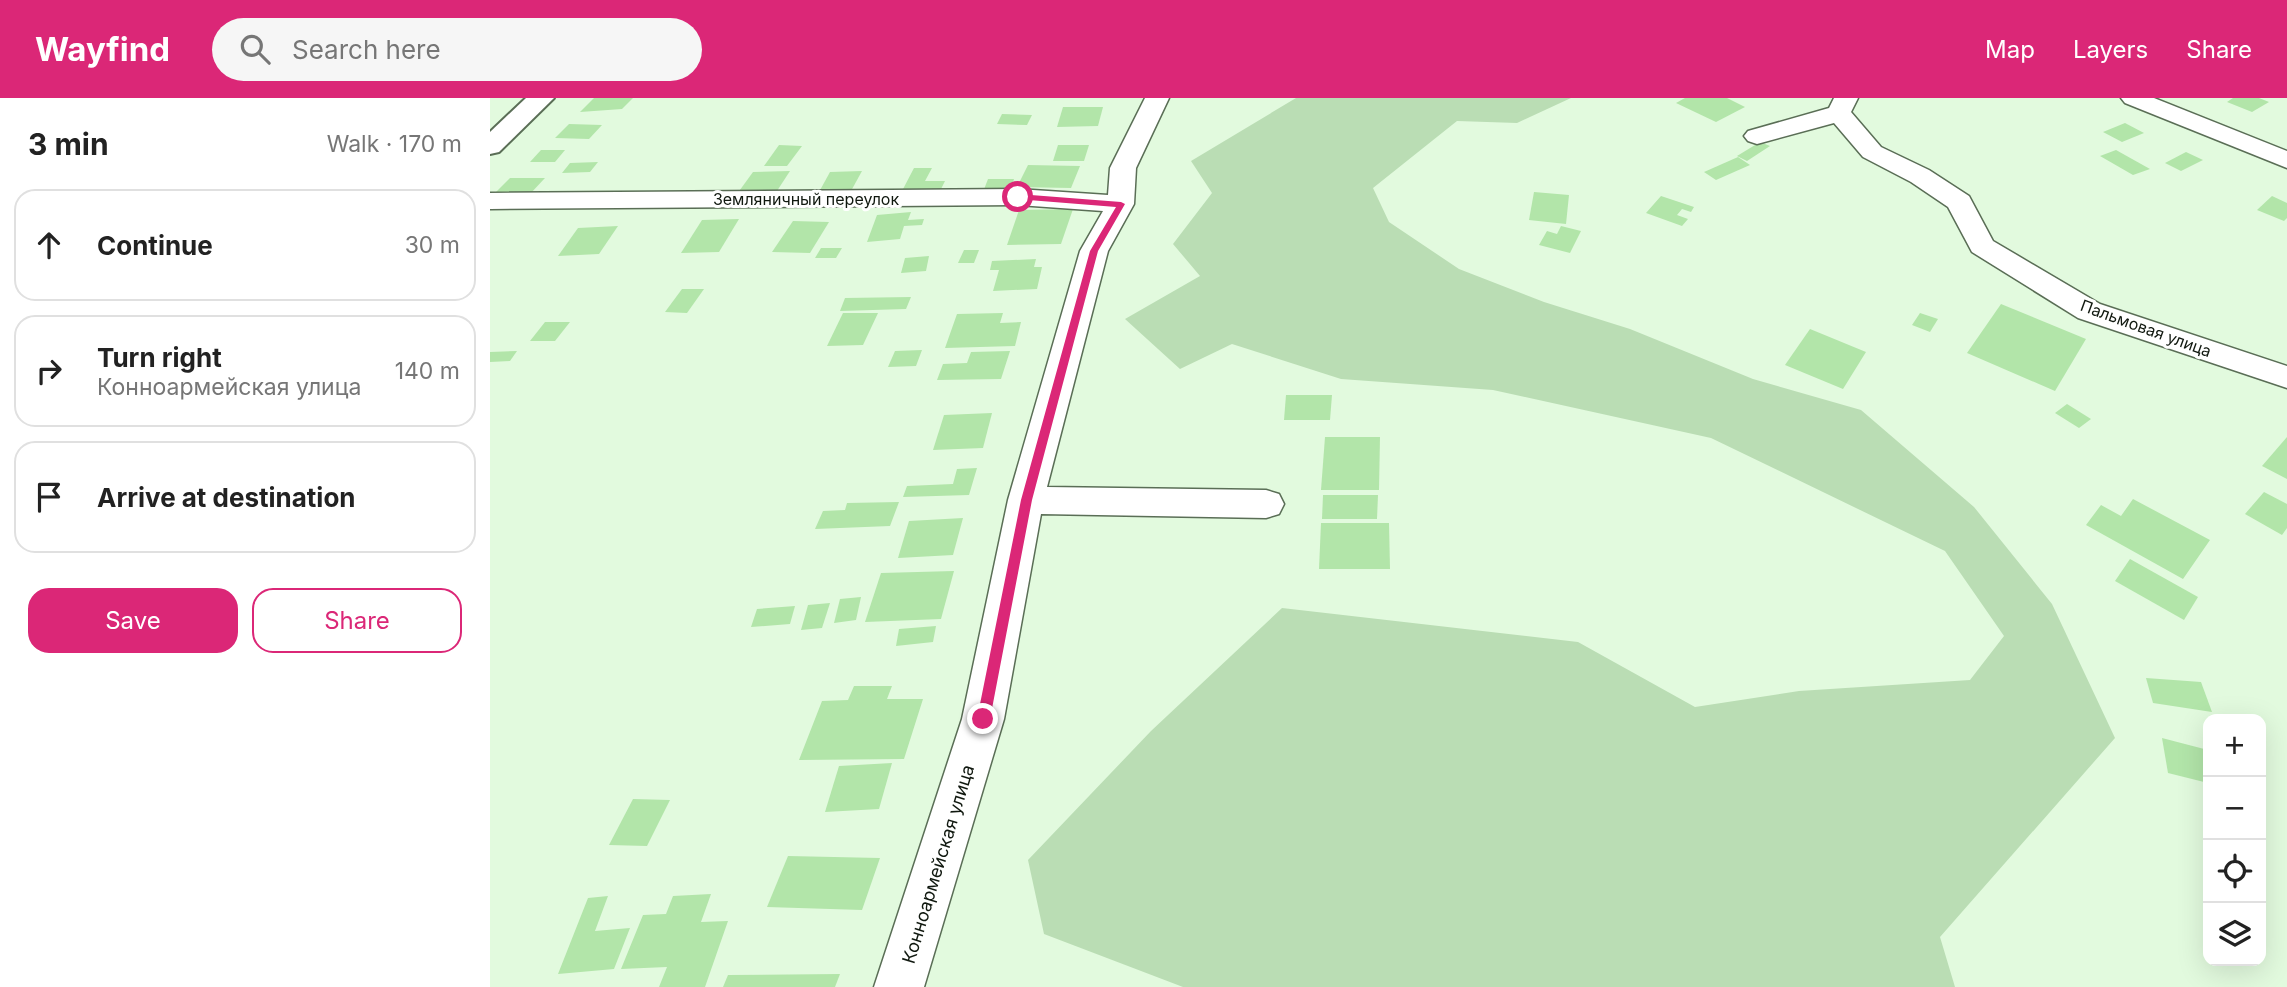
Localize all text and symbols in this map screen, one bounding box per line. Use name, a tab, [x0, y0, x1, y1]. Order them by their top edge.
search box	[212, 18, 702, 81]
text: Wayfind	[35, 29, 170, 69]
icon: search	[236, 30, 274, 68]
text: Search here	[292, 34, 441, 65]
text: Map	[1985, 35, 2035, 64]
text: Layers	[2073, 35, 2148, 64]
text: Share	[2186, 35, 2252, 64]
text: 3 min	[28, 126, 109, 162]
text: Walk · 170 m	[327, 130, 462, 158]
route start	[1002, 181, 1033, 212]
street label: Земляничный переулок	[713, 189, 899, 209]
icon: ahead	[30, 226, 68, 264]
text: Continue	[97, 230, 213, 261]
text: 30 m	[405, 231, 460, 259]
street label: Пальмовая улица	[2078, 295, 2214, 361]
text: Turn right	[97, 342, 222, 373]
icon: right	[30, 352, 68, 390]
text: 140 m	[395, 357, 460, 385]
text: Конноармейская улица	[97, 373, 361, 401]
icon: arrive	[30, 478, 68, 516]
text: Arrive at destination	[97, 482, 356, 513]
button: Save	[28, 588, 238, 653]
button: Share	[252, 588, 462, 653]
route end	[967, 703, 998, 734]
map controls	[2203, 714, 2266, 966]
button: +	[2203, 714, 2266, 777]
street label: Конноармейская улица	[898, 762, 978, 966]
button: −	[2203, 777, 2266, 840]
button: locate	[2203, 840, 2266, 903]
button: layers	[2203, 903, 2266, 966]

